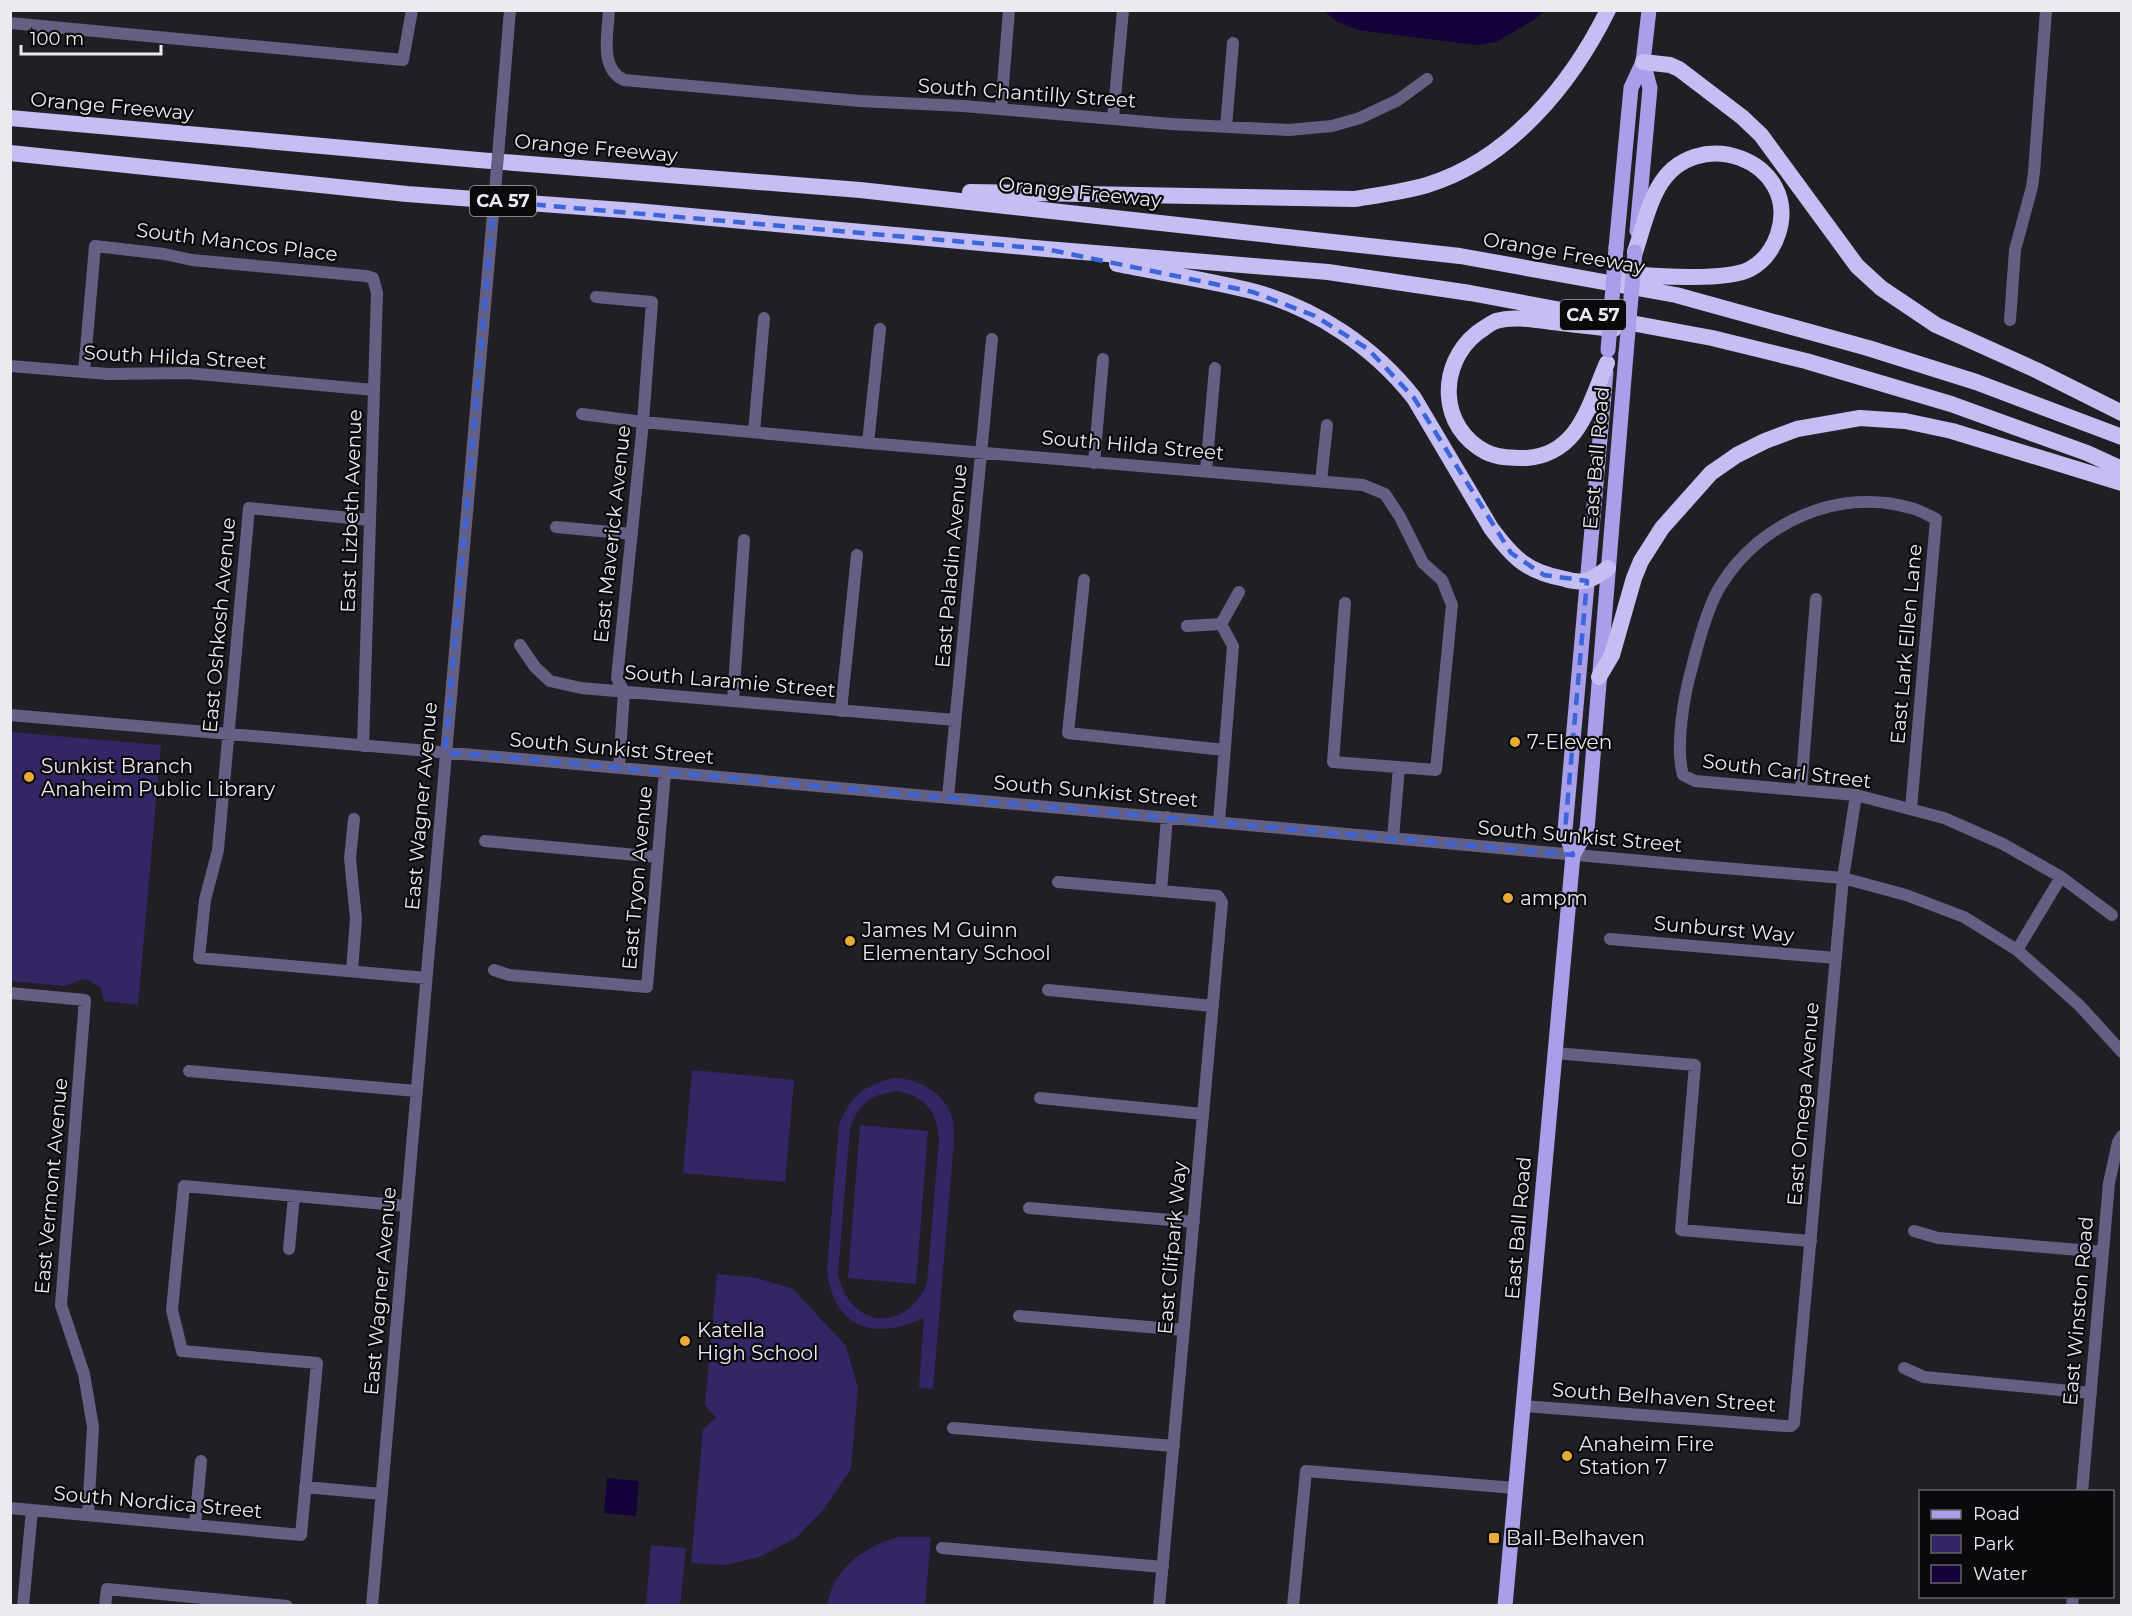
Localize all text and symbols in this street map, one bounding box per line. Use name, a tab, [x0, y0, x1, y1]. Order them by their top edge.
scale bar	[21, 18, 160, 56]
text: 100 m	[30, 28, 84, 50]
street label: South Chantilly Street	[917, 73, 1137, 113]
street label: Orange Freeway	[29, 87, 195, 125]
street label: Orange Freeway	[513, 129, 679, 167]
street label: Orange Freeway	[997, 171, 1163, 213]
road number: CA 57	[470, 186, 536, 216]
street label: South Mancos Place	[135, 218, 339, 266]
street label: Orange Freeway	[1481, 227, 1647, 279]
road number: CA 57	[1560, 300, 1626, 330]
street label: South Hilda Street	[83, 340, 267, 374]
street label: East Ball Road	[1578, 386, 1614, 530]
street label: East Lizbeth Avenue	[335, 409, 367, 613]
street label: East Maverick Avenue	[589, 424, 635, 644]
street label: South Hilda Street	[1041, 425, 1225, 465]
street label: East Paladin Avenue	[930, 463, 972, 669]
street label: East Oshkosh Avenue	[198, 516, 240, 734]
street label: East Lark Ellen Lane	[1885, 543, 1927, 745]
street label: South Laramie Street	[623, 660, 837, 702]
street label: East Wagner Avenue	[400, 701, 442, 911]
street label: South Sunkist Street	[509, 727, 715, 769]
place label: 7-Eleven	[1527, 730, 1612, 754]
marker: 7-Eleven	[1508, 735, 1522, 749]
street label: South Carl Street	[1701, 749, 1873, 793]
place label: Sunkist Branch Anaheim Public Library	[41, 754, 275, 801]
marker: Sunkist Branch Anaheim Public Library	[22, 770, 36, 784]
street label: South Sunkist Street	[993, 770, 1199, 812]
street label: East Tryon Avenue	[617, 785, 657, 971]
street label: South Sunkist Street	[1477, 815, 1683, 857]
place label: ampm	[1520, 886, 1588, 910]
marker: ampm	[1501, 891, 1515, 905]
street label: Sunburst Way	[1653, 911, 1795, 947]
place label: James M Guinn Elementary School	[861, 918, 1051, 965]
marker: James M Guinn Elementary School	[843, 934, 857, 948]
street label: East Omega Avenue	[1782, 1001, 1824, 1207]
street label: East Vermont Avenue	[30, 1077, 72, 1295]
street label: East Ball Road	[1500, 1156, 1536, 1300]
street label: East Clifpark Way	[1152, 1160, 1192, 1336]
street label: East Wagner Avenue	[359, 1186, 401, 1396]
street label: East Winston Road	[2058, 1215, 2098, 1407]
place label: Katella High School	[697, 1318, 819, 1365]
marker: Katella High School	[678, 1334, 692, 1348]
street label: South Belhaven Street	[1551, 1377, 1777, 1417]
place label: Anaheim Fire Station 7	[1579, 1432, 1714, 1479]
marker: Anaheim Fire Station 7	[1560, 1449, 1574, 1463]
street label: South Nordica Street	[53, 1481, 263, 1523]
legend	[1919, 1490, 2114, 1598]
text: Road	[1973, 1503, 2020, 1525]
place label: Ball-Belhaven	[1506, 1526, 1645, 1550]
marker: Ball-Belhaven	[1487, 1531, 1501, 1545]
text: Park	[1973, 1533, 2014, 1555]
text: Water	[1973, 1563, 2028, 1585]

